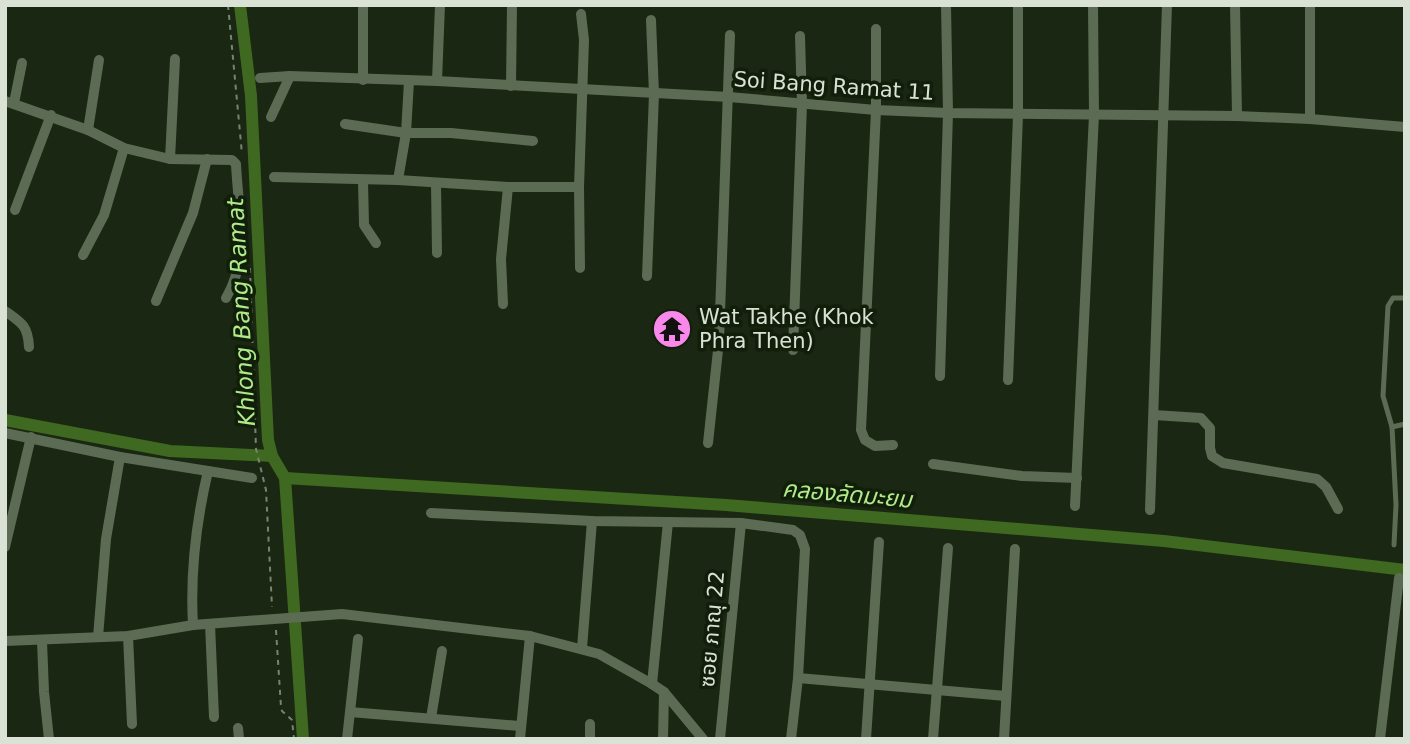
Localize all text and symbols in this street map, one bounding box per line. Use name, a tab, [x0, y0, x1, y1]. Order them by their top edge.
street label: Soi Bang Ramat 11	[733, 67, 935, 105]
water label: Khlong Bang Ramat	[222, 196, 260, 427]
place label: Wat Takhe (Khok Phra Then)	[699, 305, 875, 353]
temple icon: Wat Takhe (Khok Phra Then)	[651, 308, 693, 350]
water label: คลองลัดมะยม	[781, 475, 915, 513]
street label: ซอย ภาณุ 22	[695, 570, 730, 688]

